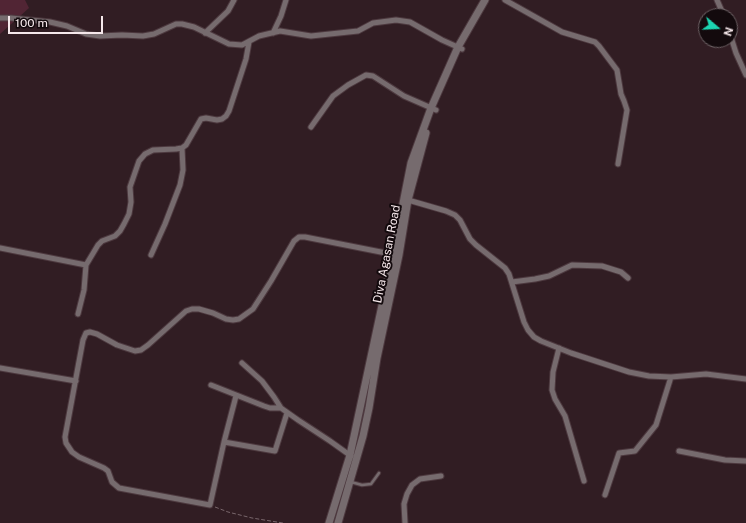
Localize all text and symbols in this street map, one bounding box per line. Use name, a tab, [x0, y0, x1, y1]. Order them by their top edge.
scale bar	[10, 8, 105, 34]
north arrow	[698, 8, 738, 48]
text: 100 m	[15, 16, 48, 30]
text: N	[721, 26, 735, 38]
street label: Diva Agasan Road	[370, 204, 404, 304]

